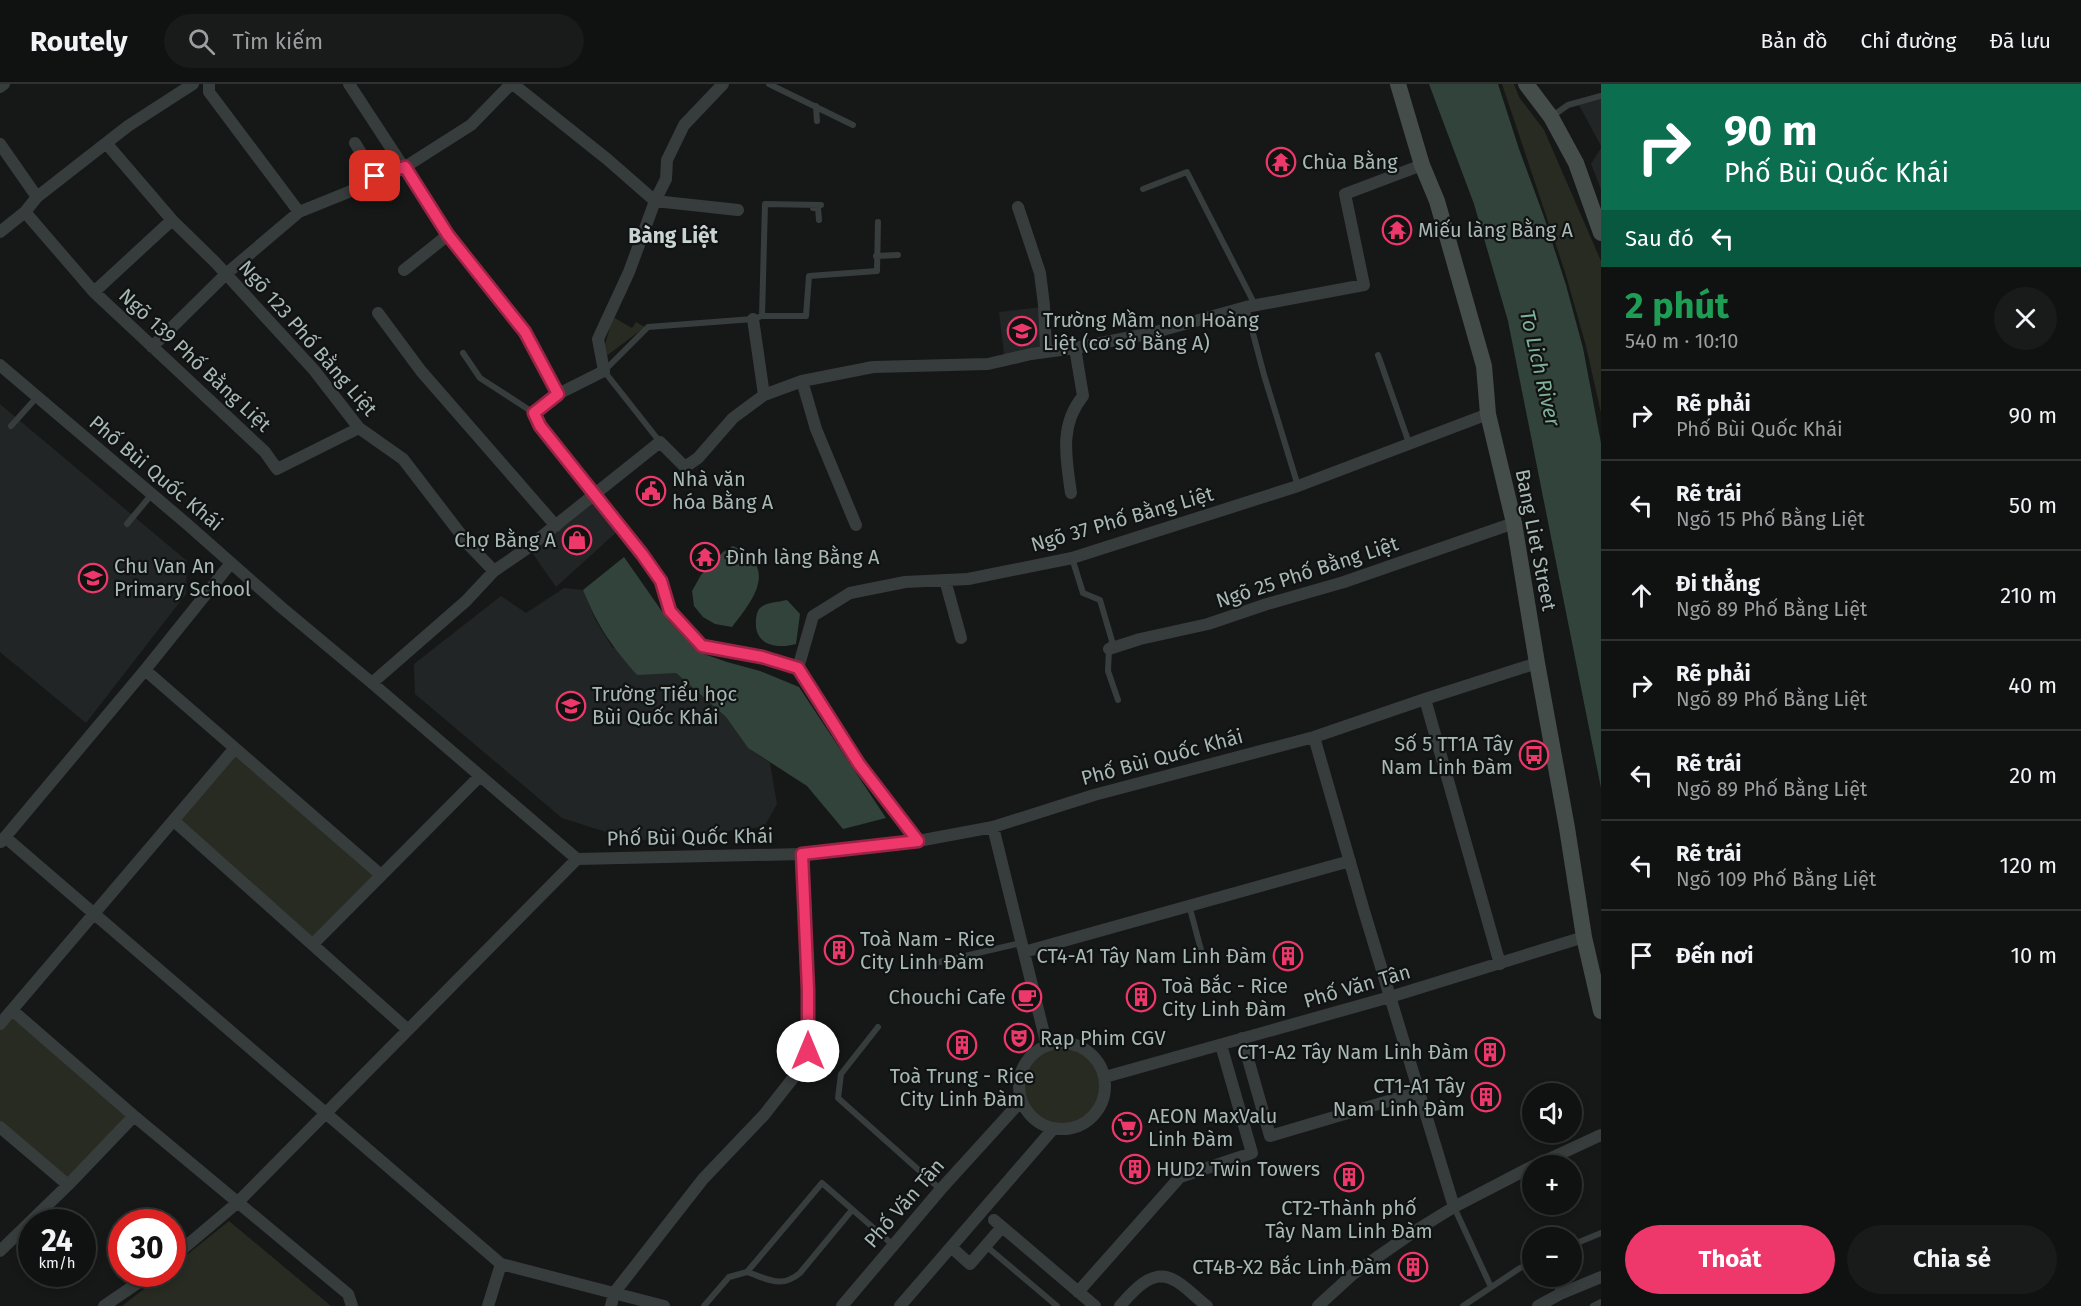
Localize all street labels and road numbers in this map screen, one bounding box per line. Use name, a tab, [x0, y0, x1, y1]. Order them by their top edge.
street label: Ngõ 123 Phố Bằng Liệt	[234, 255, 383, 421]
street label: Ngõ 139 Phố Bằng Liệt	[114, 283, 277, 437]
street label: Phố Bùi Quốc Khái	[84, 410, 228, 536]
street label: Bang Liet Street	[1511, 467, 1562, 614]
street label: Ngõ 37 Phố Bằng Liệt	[1028, 481, 1217, 557]
street label: Ngõ 25 Phố Bằng Liệt	[1213, 531, 1402, 613]
street label: Phố Bùi Quốc Khái	[1078, 724, 1246, 790]
street label: Phố Bùi Quốc Khái	[606, 824, 774, 850]
street label: Phố Văn Tân	[1301, 959, 1413, 1013]
street label: Phố Văn Tân	[859, 1154, 949, 1252]

